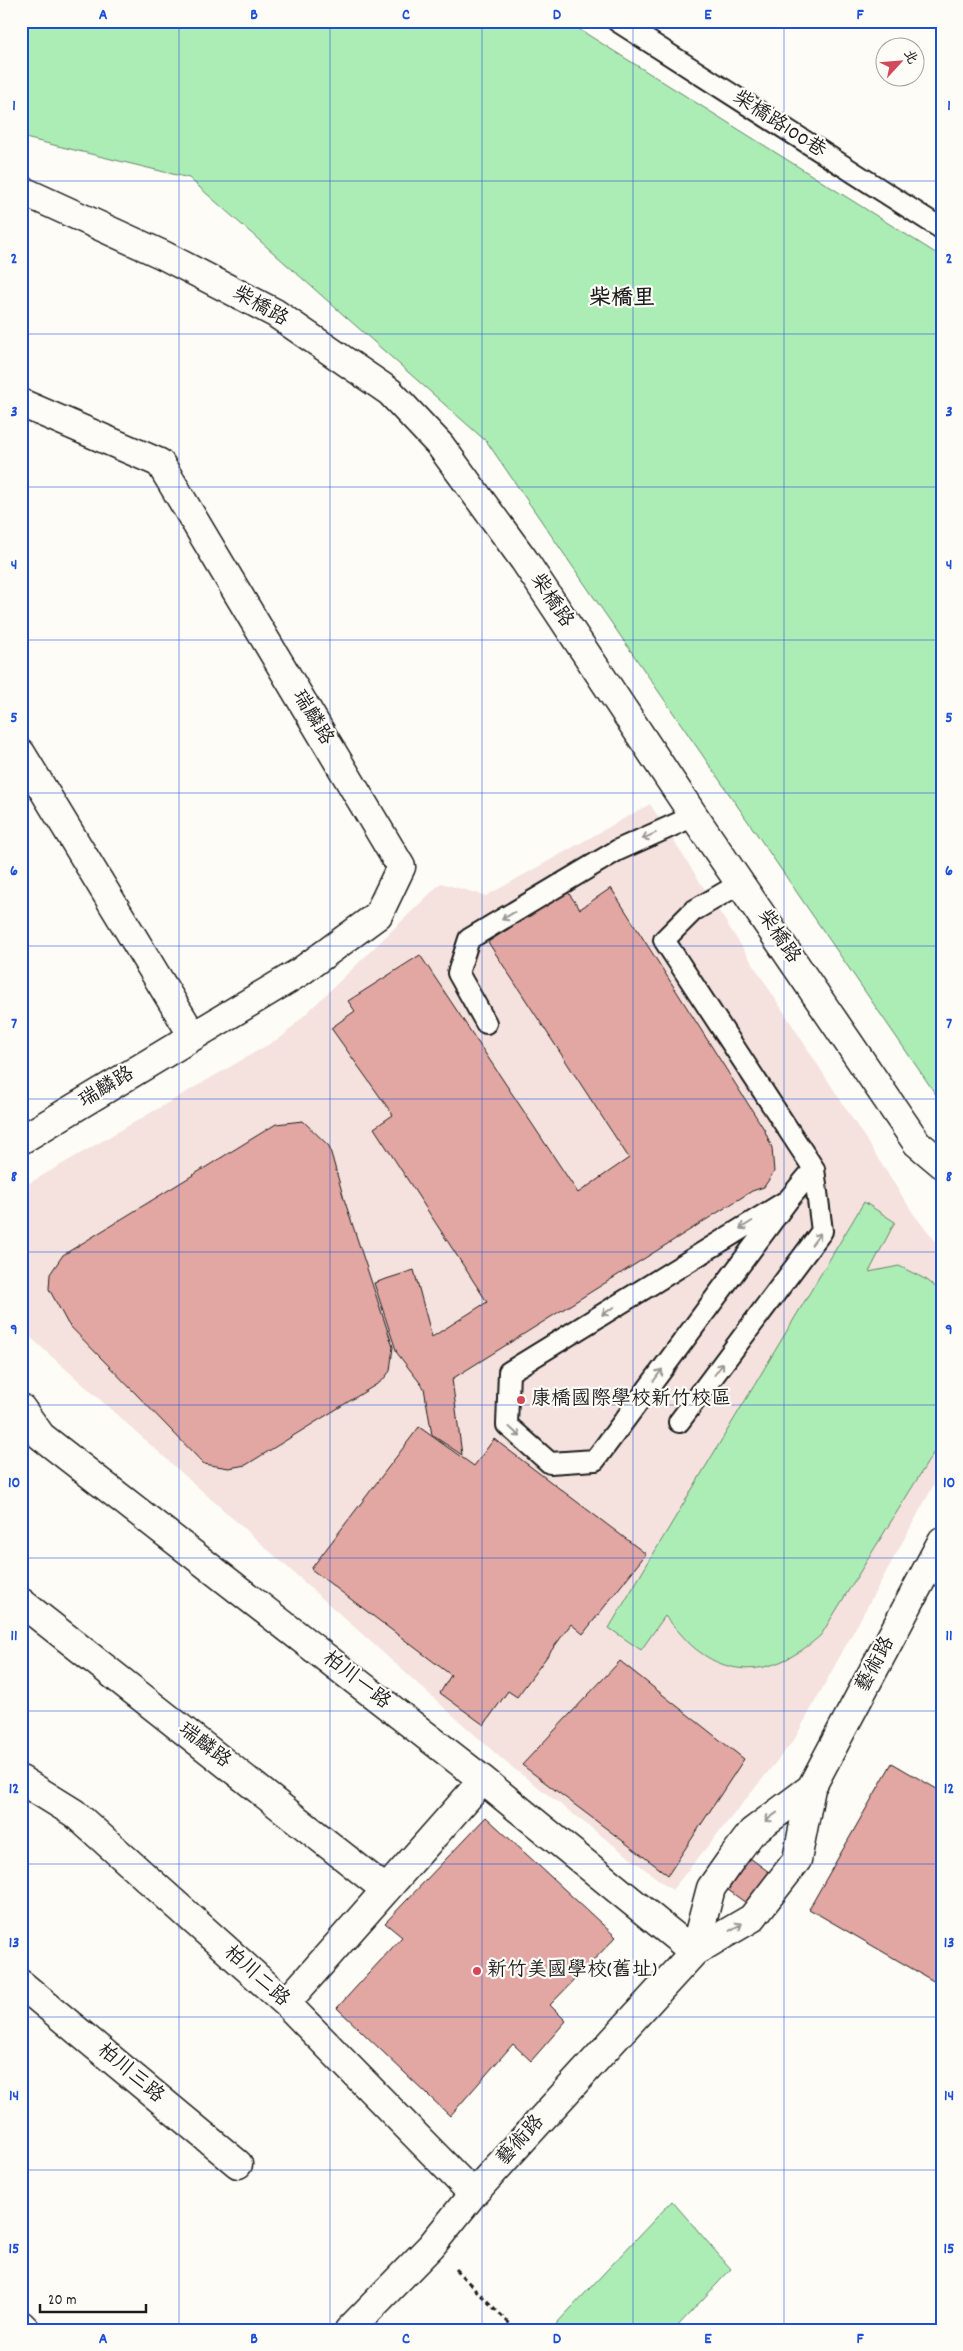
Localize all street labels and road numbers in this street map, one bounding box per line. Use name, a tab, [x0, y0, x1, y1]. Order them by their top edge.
street label: 柴橋路100巷	[727, 84, 832, 166]
street label: 柴橋路	[227, 280, 294, 335]
street label: 柴橋路	[523, 568, 580, 635]
street label: 瑞麟路	[285, 685, 340, 752]
street label: 柴橋路	[750, 904, 807, 971]
street label: 瑞麟路	[74, 1060, 141, 1115]
street label: 藝術路	[850, 1631, 903, 1698]
street label: 柏川一路	[316, 1645, 397, 1717]
street label: 瑞麟路	[172, 1716, 237, 1776]
street label: 柏川二路	[217, 1940, 296, 2015]
street label: 柏川三路	[90, 2038, 170, 2111]
street label: 藝術路	[491, 2109, 552, 2173]

